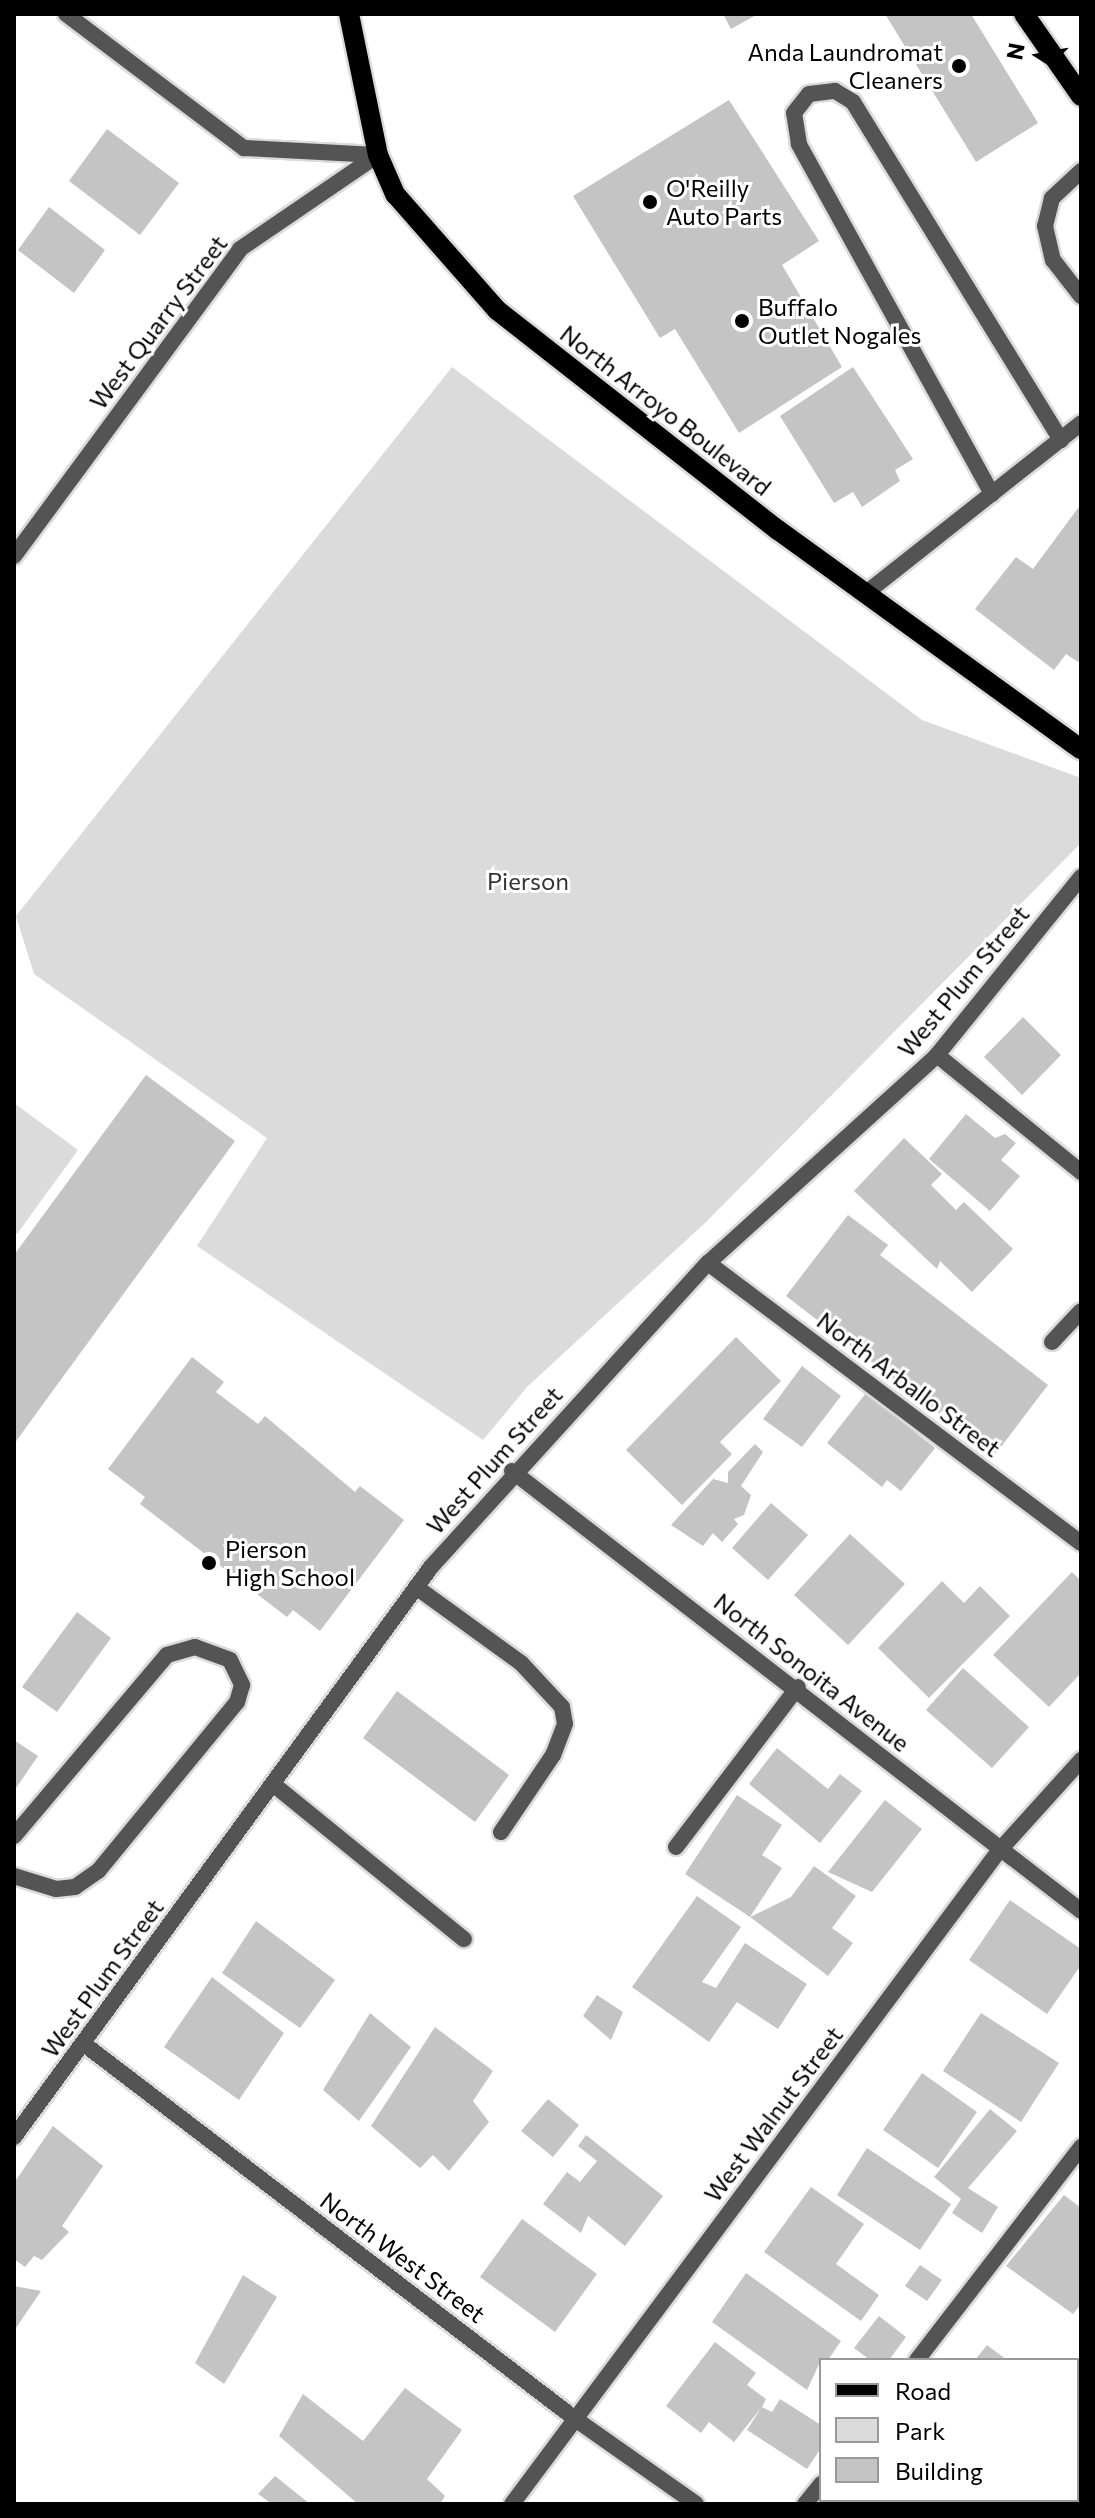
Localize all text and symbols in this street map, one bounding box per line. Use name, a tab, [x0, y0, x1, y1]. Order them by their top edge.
north arrow	[999, 16, 1079, 96]
place label: Anda Laundromat Cleaners	[748, 38, 943, 94]
text: N	[1000, 41, 1030, 62]
marker: Anda Laundromat Cleaners	[950, 57, 968, 75]
place label: O'Reilly Auto Parts	[666, 174, 782, 230]
marker: O'Reilly Auto Parts	[641, 193, 659, 211]
street label: West Quarry Street	[83, 229, 233, 415]
place label: Buffalo Outlet Nogales	[758, 293, 921, 349]
marker: Buffalo Outlet Nogales	[733, 312, 751, 330]
street label: North Arroyo Boulevard	[555, 319, 777, 501]
park label: Pierson	[487, 867, 569, 895]
street label: West Plum Street	[891, 899, 1035, 1063]
street label: North Arballo Street	[812, 1306, 1006, 1462]
street label: West Plum Street	[420, 1380, 568, 1540]
place label: Pierson High School	[225, 1535, 355, 1591]
marker: Pierson High School	[200, 1554, 218, 1572]
street label: North Sonoita Avenue	[709, 1587, 915, 1757]
street label: West Plum Street	[35, 1893, 169, 2063]
street label: West Walnut Street	[698, 2021, 848, 2207]
street label: North West Street	[315, 2186, 491, 2328]
legend	[819, 2358, 1079, 2502]
text: Road	[895, 2376, 951, 2405]
text: Park	[895, 2416, 945, 2445]
text: Building	[895, 2456, 983, 2485]

